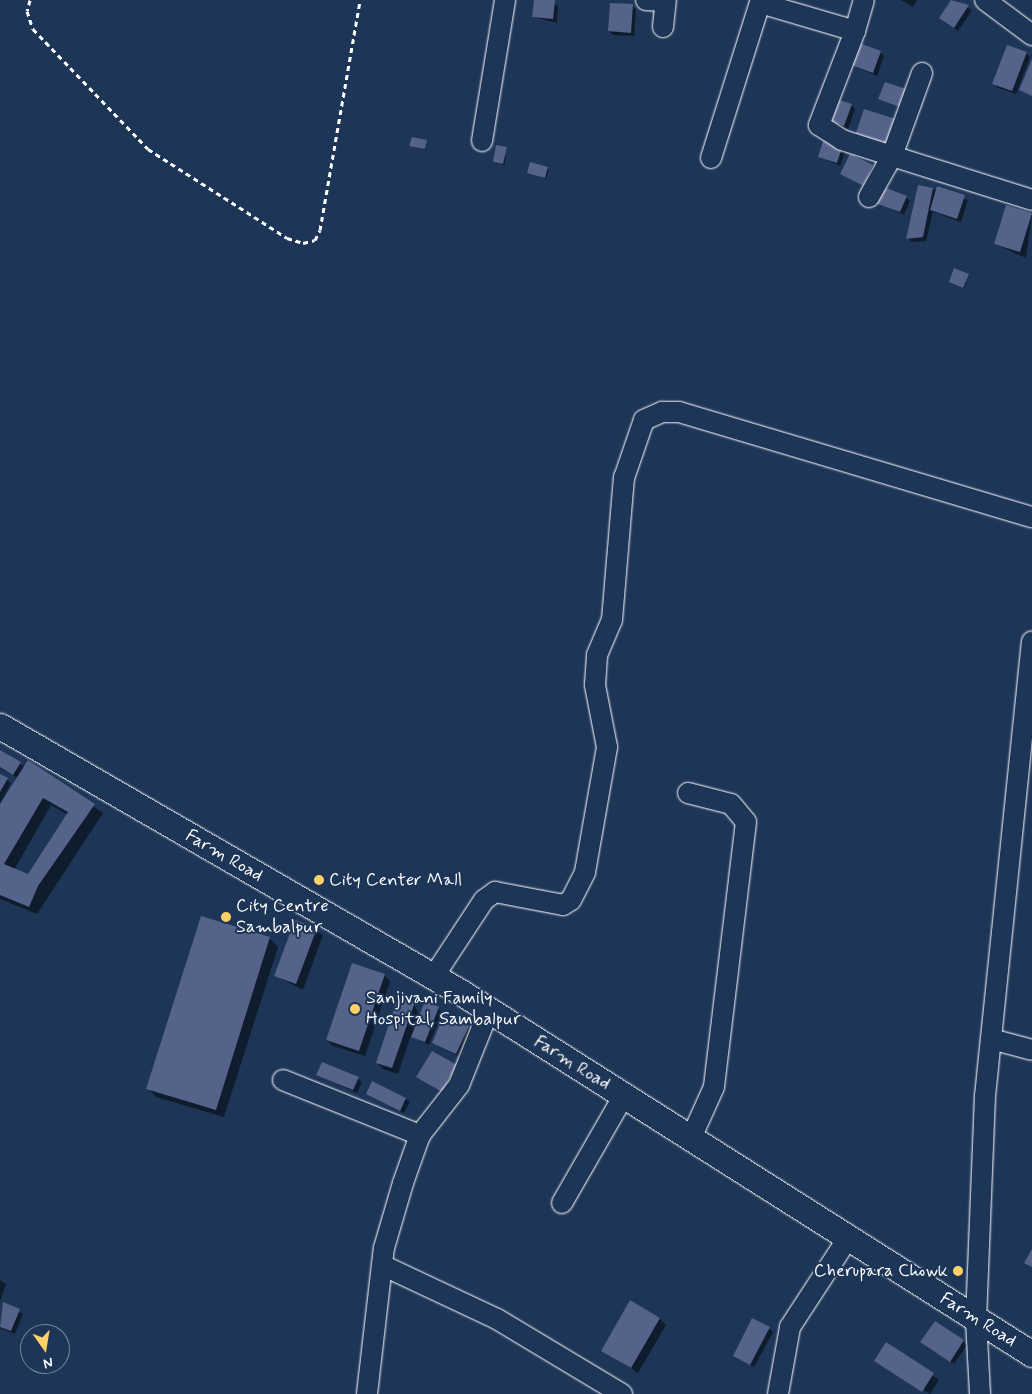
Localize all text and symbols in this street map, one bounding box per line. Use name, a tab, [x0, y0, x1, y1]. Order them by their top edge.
street label: Farm Road	[181, 825, 267, 887]
place label: City Center Mall	[329, 869, 459, 891]
marker: City Center Mall	[313, 874, 325, 886]
place label: City Centre Sambalpur	[236, 896, 329, 939]
marker: City Centre Sambalpur	[220, 911, 232, 923]
place label: Sanjivani Family Hospital, Sambalpur	[366, 988, 525, 1030]
marker: Sanjivani Family Hospital, Sambalpur	[348, 1002, 362, 1016]
street label: Farm Road	[530, 1031, 614, 1095]
place label: Cherupara Chowk	[813, 1260, 948, 1282]
marker: Cherupara Chowk	[952, 1265, 964, 1277]
street label: Farm Road	[936, 1288, 1020, 1352]
north arrow	[20, 1324, 70, 1374]
text: N	[42, 1353, 55, 1372]

